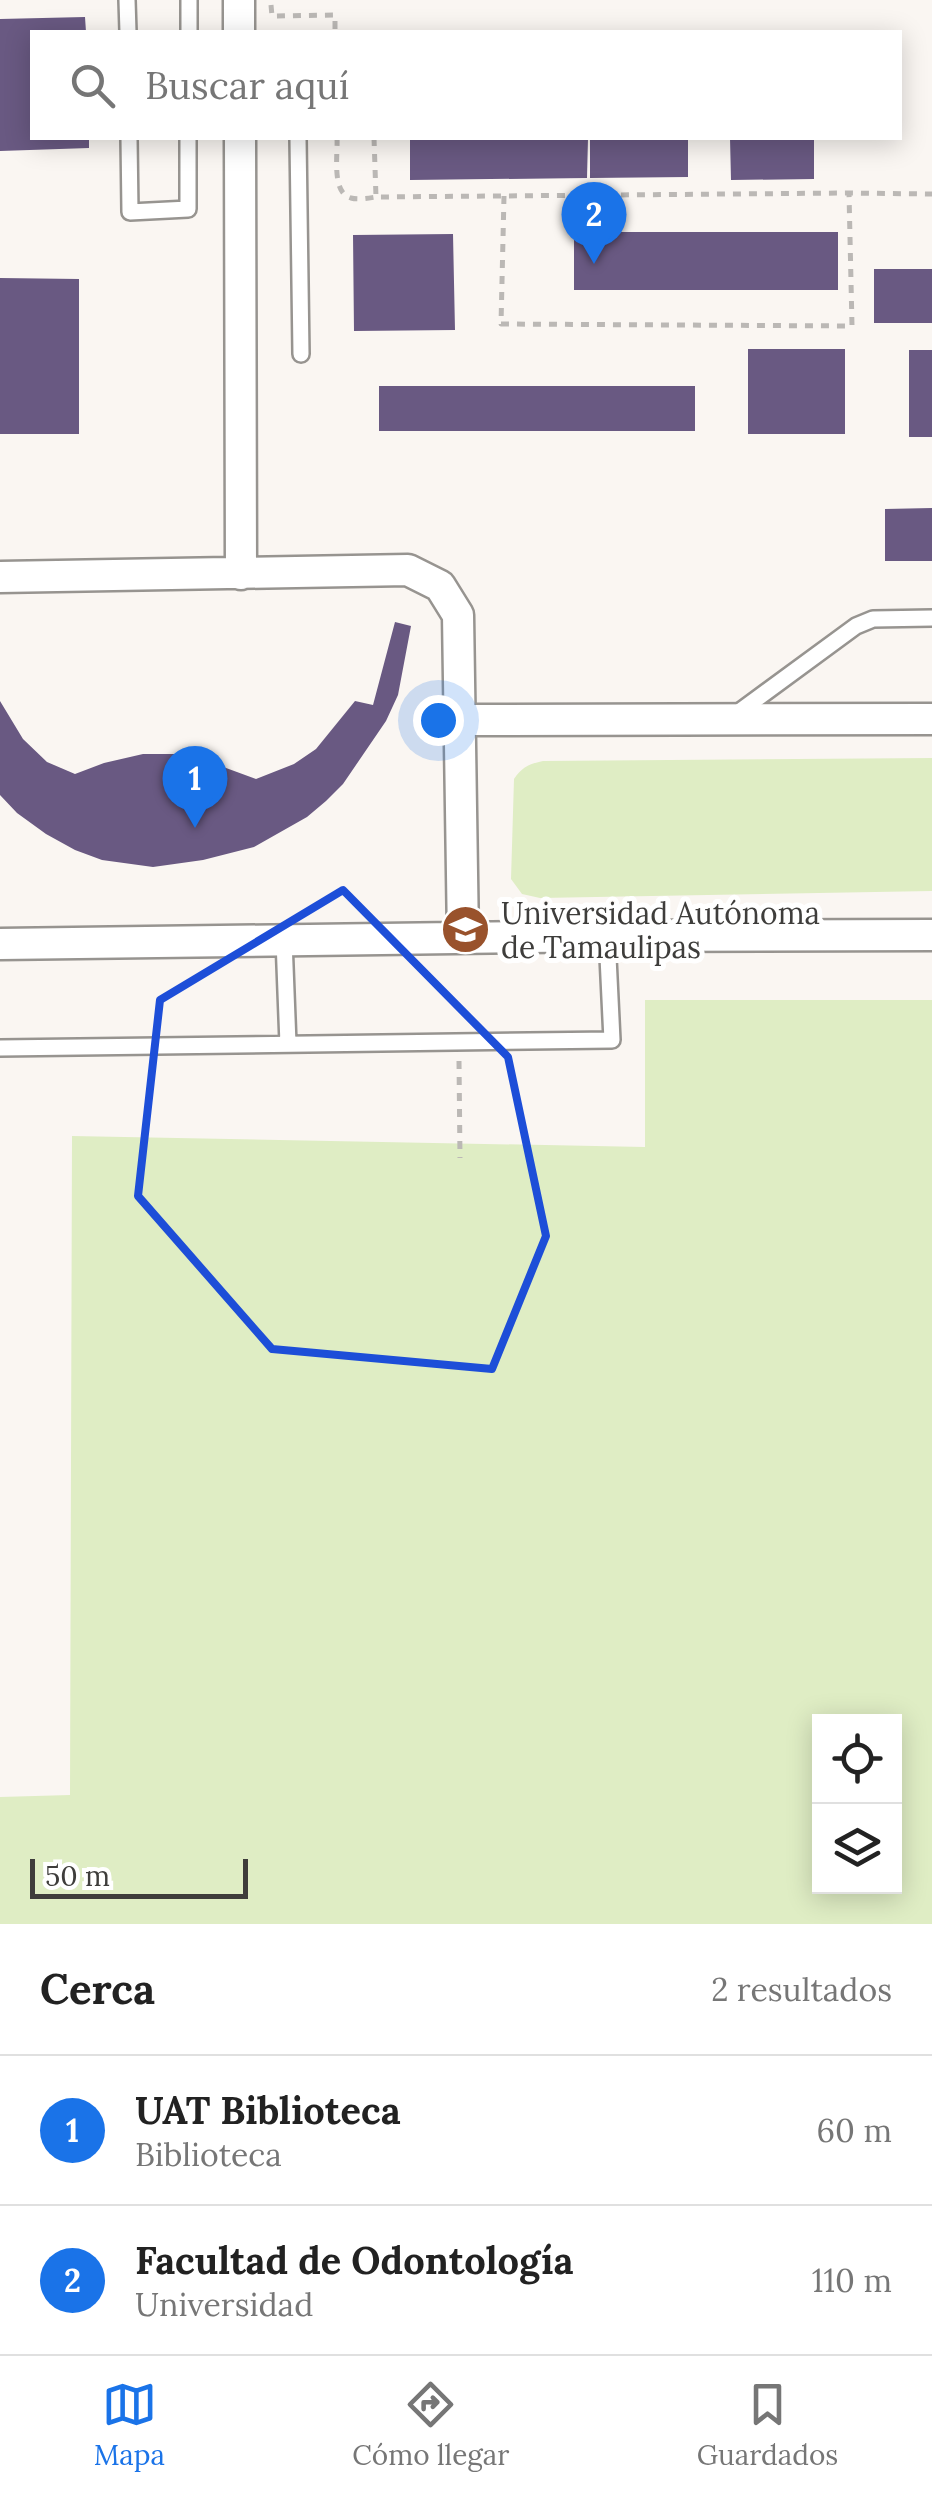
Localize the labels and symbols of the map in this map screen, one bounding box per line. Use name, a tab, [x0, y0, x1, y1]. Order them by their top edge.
pin: 2	[562, 182, 626, 264]
your location	[413, 695, 464, 746]
pin: 1	[162, 746, 228, 828]
place label: Universidad Autónoma de Tamaulipas	[501, 894, 820, 966]
school or university icon: Universidad Autónoma de Tamaulipas	[440, 904, 492, 956]
scale bar	[30, 1854, 248, 1898]

